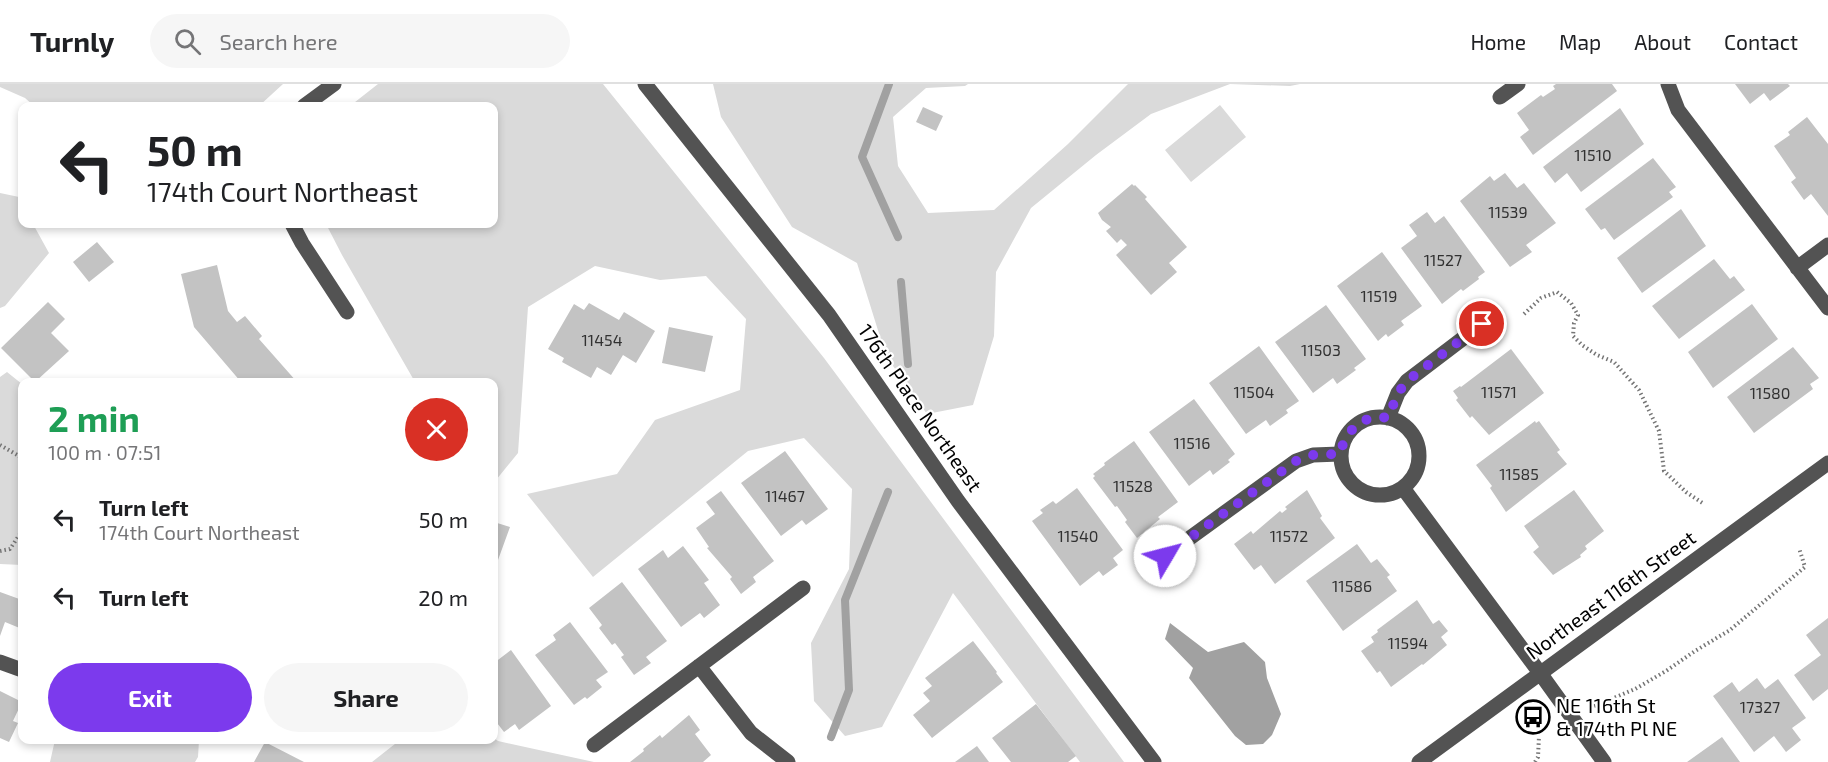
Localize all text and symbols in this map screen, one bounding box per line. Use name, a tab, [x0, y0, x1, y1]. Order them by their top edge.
search box	[150, 14, 570, 68]
text: Turnly	[30, 24, 114, 58]
icon: search	[171, 25, 204, 58]
text: Search here	[219, 28, 338, 54]
text: Home	[1470, 29, 1526, 54]
text: Map	[1559, 29, 1601, 54]
text: About	[1634, 29, 1691, 54]
text: Contact	[1724, 29, 1798, 54]
text: 50 m	[147, 124, 243, 174]
icon: left	[48, 126, 126, 204]
house number: 11510	[1574, 145, 1612, 164]
text: 174th Court Northeast	[147, 175, 418, 207]
house number: 11539	[1488, 202, 1528, 221]
house number: 11527	[1424, 250, 1462, 269]
house number: 11519	[1361, 286, 1397, 305]
pin	[1456, 298, 1507, 349]
icon: arrive	[1465, 307, 1498, 340]
street label: 176th Place Northeast	[854, 319, 988, 496]
house number: 11454	[582, 330, 623, 349]
house number: 11503	[1301, 340, 1341, 359]
house number: 11504	[1234, 382, 1275, 401]
house number: 11571	[1481, 382, 1517, 401]
house number: 11580	[1750, 383, 1790, 402]
text: 2 min	[48, 396, 140, 439]
button: close	[405, 398, 468, 461]
house number: 11516	[1174, 433, 1210, 452]
text: 100 m · 07:51	[48, 440, 161, 464]
house number: 11585	[1499, 464, 1539, 483]
house number: 11528	[1113, 476, 1153, 495]
house number: 11467	[765, 486, 805, 505]
text: Turn left	[99, 494, 188, 520]
icon: left	[48, 503, 81, 536]
text: 50 m	[419, 506, 468, 532]
text: 174th Court Northeast	[99, 520, 300, 544]
position arrow	[1133, 524, 1197, 588]
street label: Northeast 116th Street	[1521, 525, 1700, 664]
house number: 11540	[1058, 526, 1098, 545]
house number: 11572	[1270, 526, 1308, 545]
house number: 11586	[1332, 576, 1372, 595]
icon: left	[48, 581, 81, 614]
text: Turn left	[99, 584, 188, 610]
text: 20 m	[418, 584, 468, 610]
house number: 11594	[1388, 633, 1428, 652]
button: Exit	[48, 663, 252, 732]
button: Share	[264, 663, 468, 732]
place label: NE 116th St & 174th Pl NE	[1556, 693, 1677, 740]
house number: 17327	[1740, 697, 1780, 716]
bus stop icon: NE 116th St & 174th Pl NE	[1515, 699, 1551, 735]

